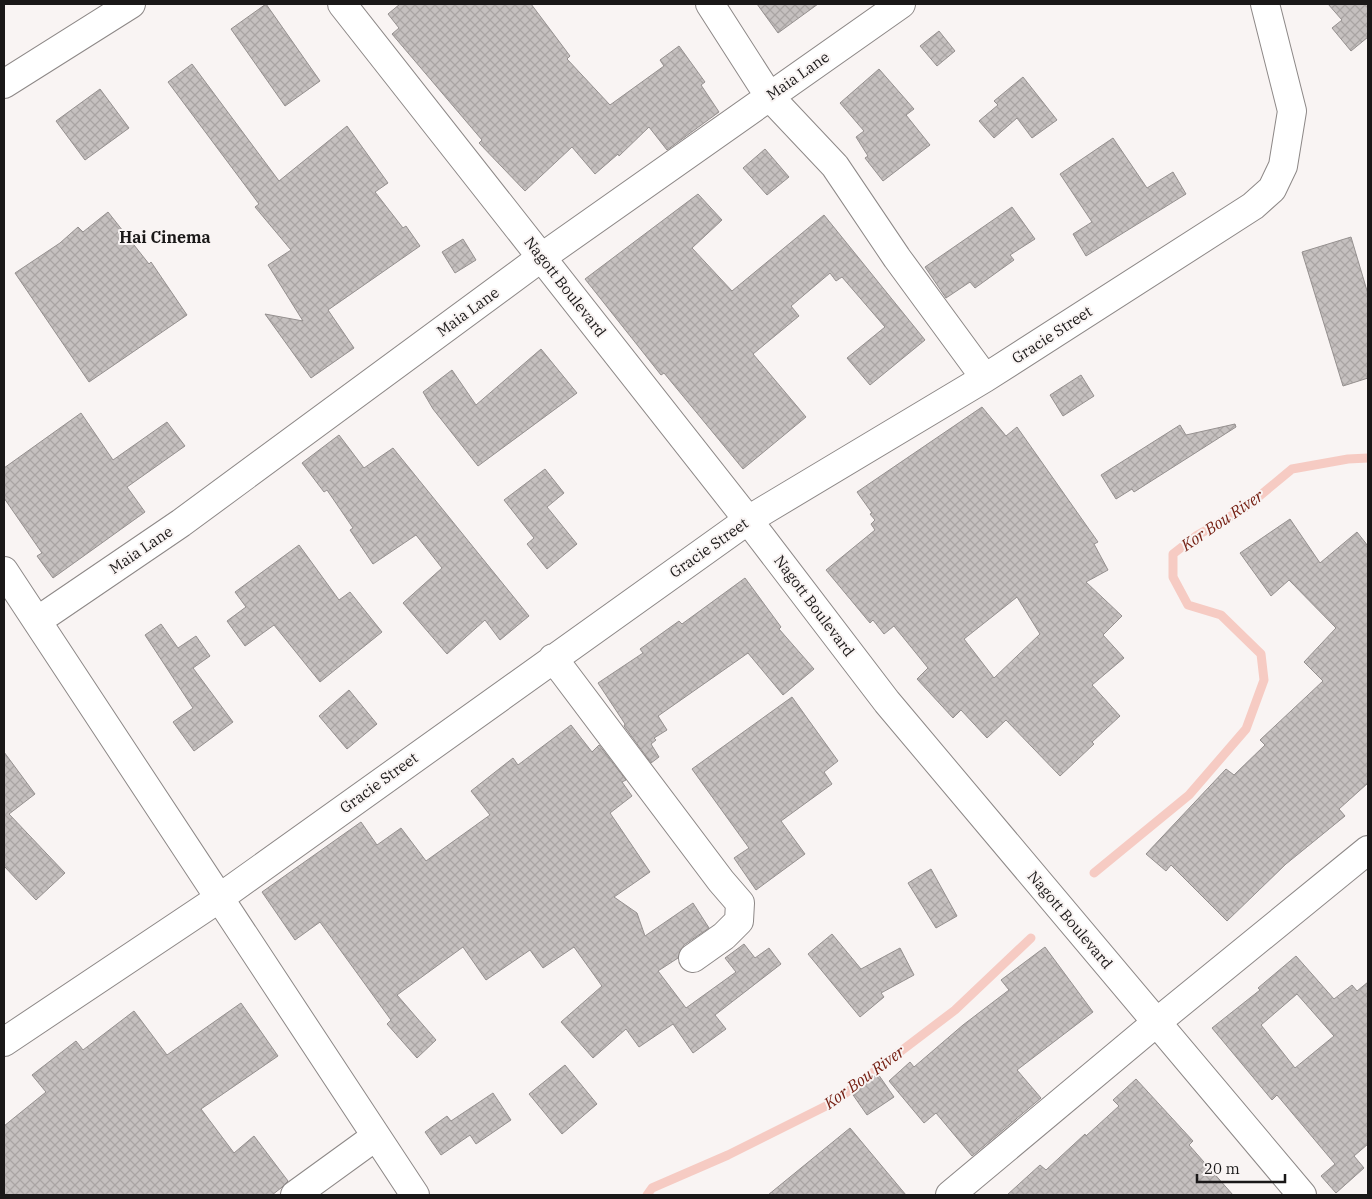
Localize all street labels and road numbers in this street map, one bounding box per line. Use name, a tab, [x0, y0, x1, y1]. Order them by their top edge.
street label: Maia Lane	[763, 47, 833, 104]
street label: Nagott Boulevard	[520, 233, 611, 341]
street label: Maia Lane	[433, 283, 503, 341]
street label: Gracie Street	[1008, 302, 1095, 368]
street label: Gracie Street	[666, 513, 752, 582]
street label: Maia Lane	[105, 521, 176, 578]
street label: Nagott Boulevard	[770, 551, 859, 660]
street label: Gracie Street	[336, 748, 421, 817]
street label: Nagott Boulevard	[1024, 867, 1117, 973]

